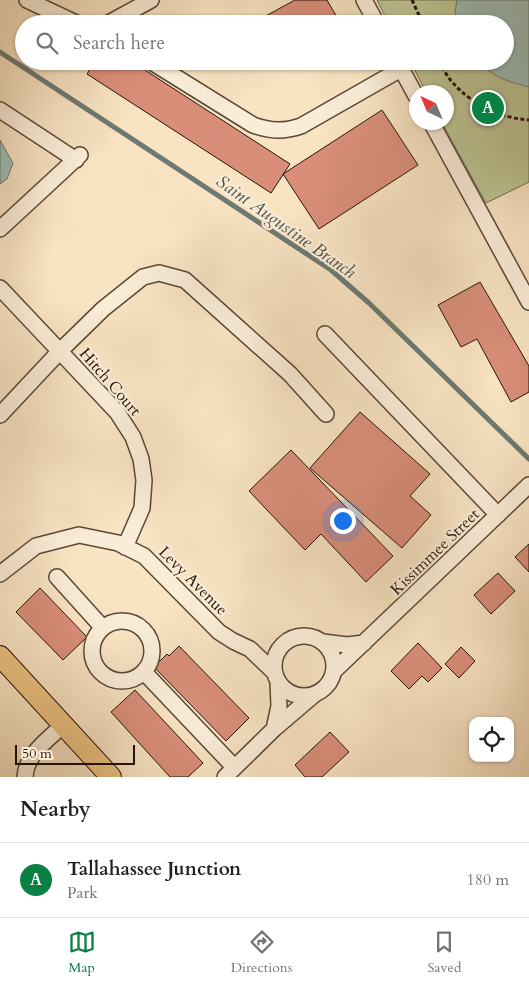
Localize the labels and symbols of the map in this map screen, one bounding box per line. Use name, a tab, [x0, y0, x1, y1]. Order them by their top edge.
north arrow	[409, 85, 454, 130]
pin: A	[472, 89, 504, 127]
water label: Saint Augustine Branch	[211, 169, 361, 285]
street label: Hitch Court	[74, 343, 146, 421]
street label: Kissimmee Street	[386, 504, 484, 600]
your location	[330, 508, 356, 534]
street label: Levy Avenue	[154, 542, 232, 620]
scale bar	[15, 742, 135, 765]

